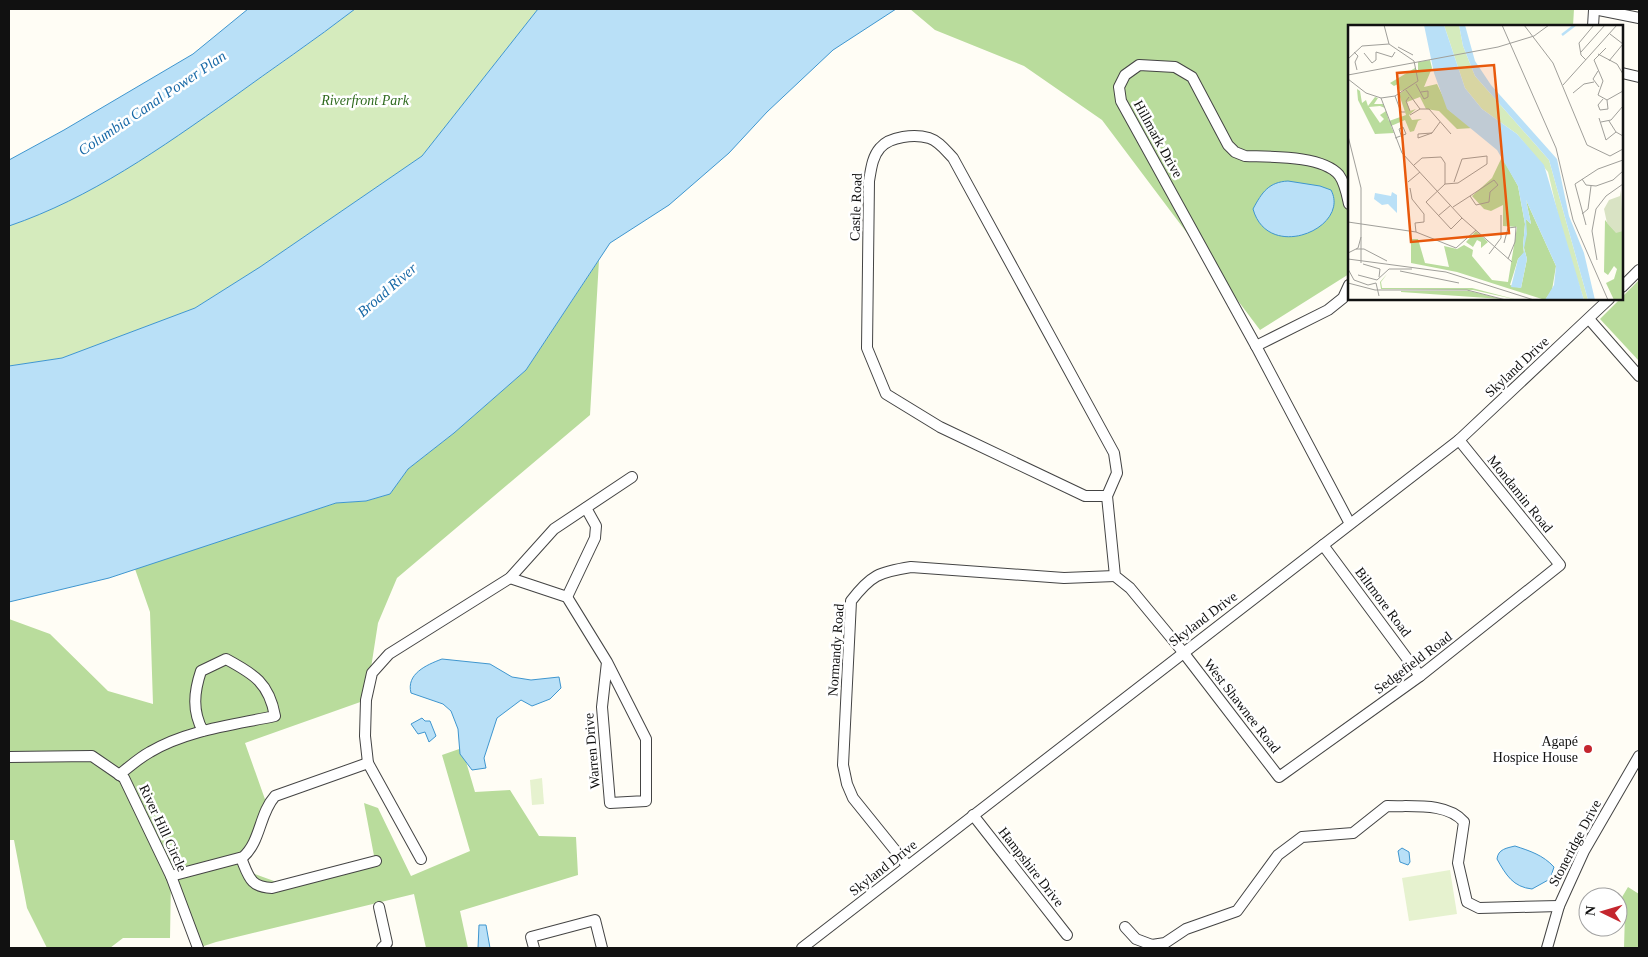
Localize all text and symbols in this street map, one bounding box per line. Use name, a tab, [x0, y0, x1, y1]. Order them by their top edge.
inset map	[1348, 25, 1623, 300]
water label: Columbia Canal Power Plan	[75, 48, 229, 158]
park label: Riverfront Park	[320, 93, 410, 108]
street label: Hillmark Drive	[1131, 98, 1185, 180]
street label: Castle Road	[847, 173, 865, 241]
water label: Broad River	[354, 260, 420, 320]
street label: Skyland Drive	[1482, 334, 1552, 400]
street label: Mondamin Road	[1484, 453, 1556, 535]
street label: Biltmore Road	[1352, 564, 1414, 640]
street label: Skyland Drive	[1166, 589, 1240, 649]
street label: Normandy Road	[825, 603, 847, 697]
street label: Sedgefield Road	[1371, 629, 1455, 697]
street label: West Shawnee Road	[1201, 656, 1283, 756]
street label: Warren Drive	[581, 712, 603, 790]
place label: Agapé Hospice House	[1493, 734, 1578, 765]
marker: Agapé Hospice House	[1582, 743, 1594, 755]
street label: River Hill Circle	[136, 782, 190, 874]
street label: Stoneridge Drive	[1546, 797, 1604, 889]
street label: Hampshire Drive	[995, 824, 1067, 910]
street label: Skyland Drive	[846, 837, 920, 899]
north arrow	[1578, 887, 1628, 937]
text: N	[1583, 905, 1598, 917]

